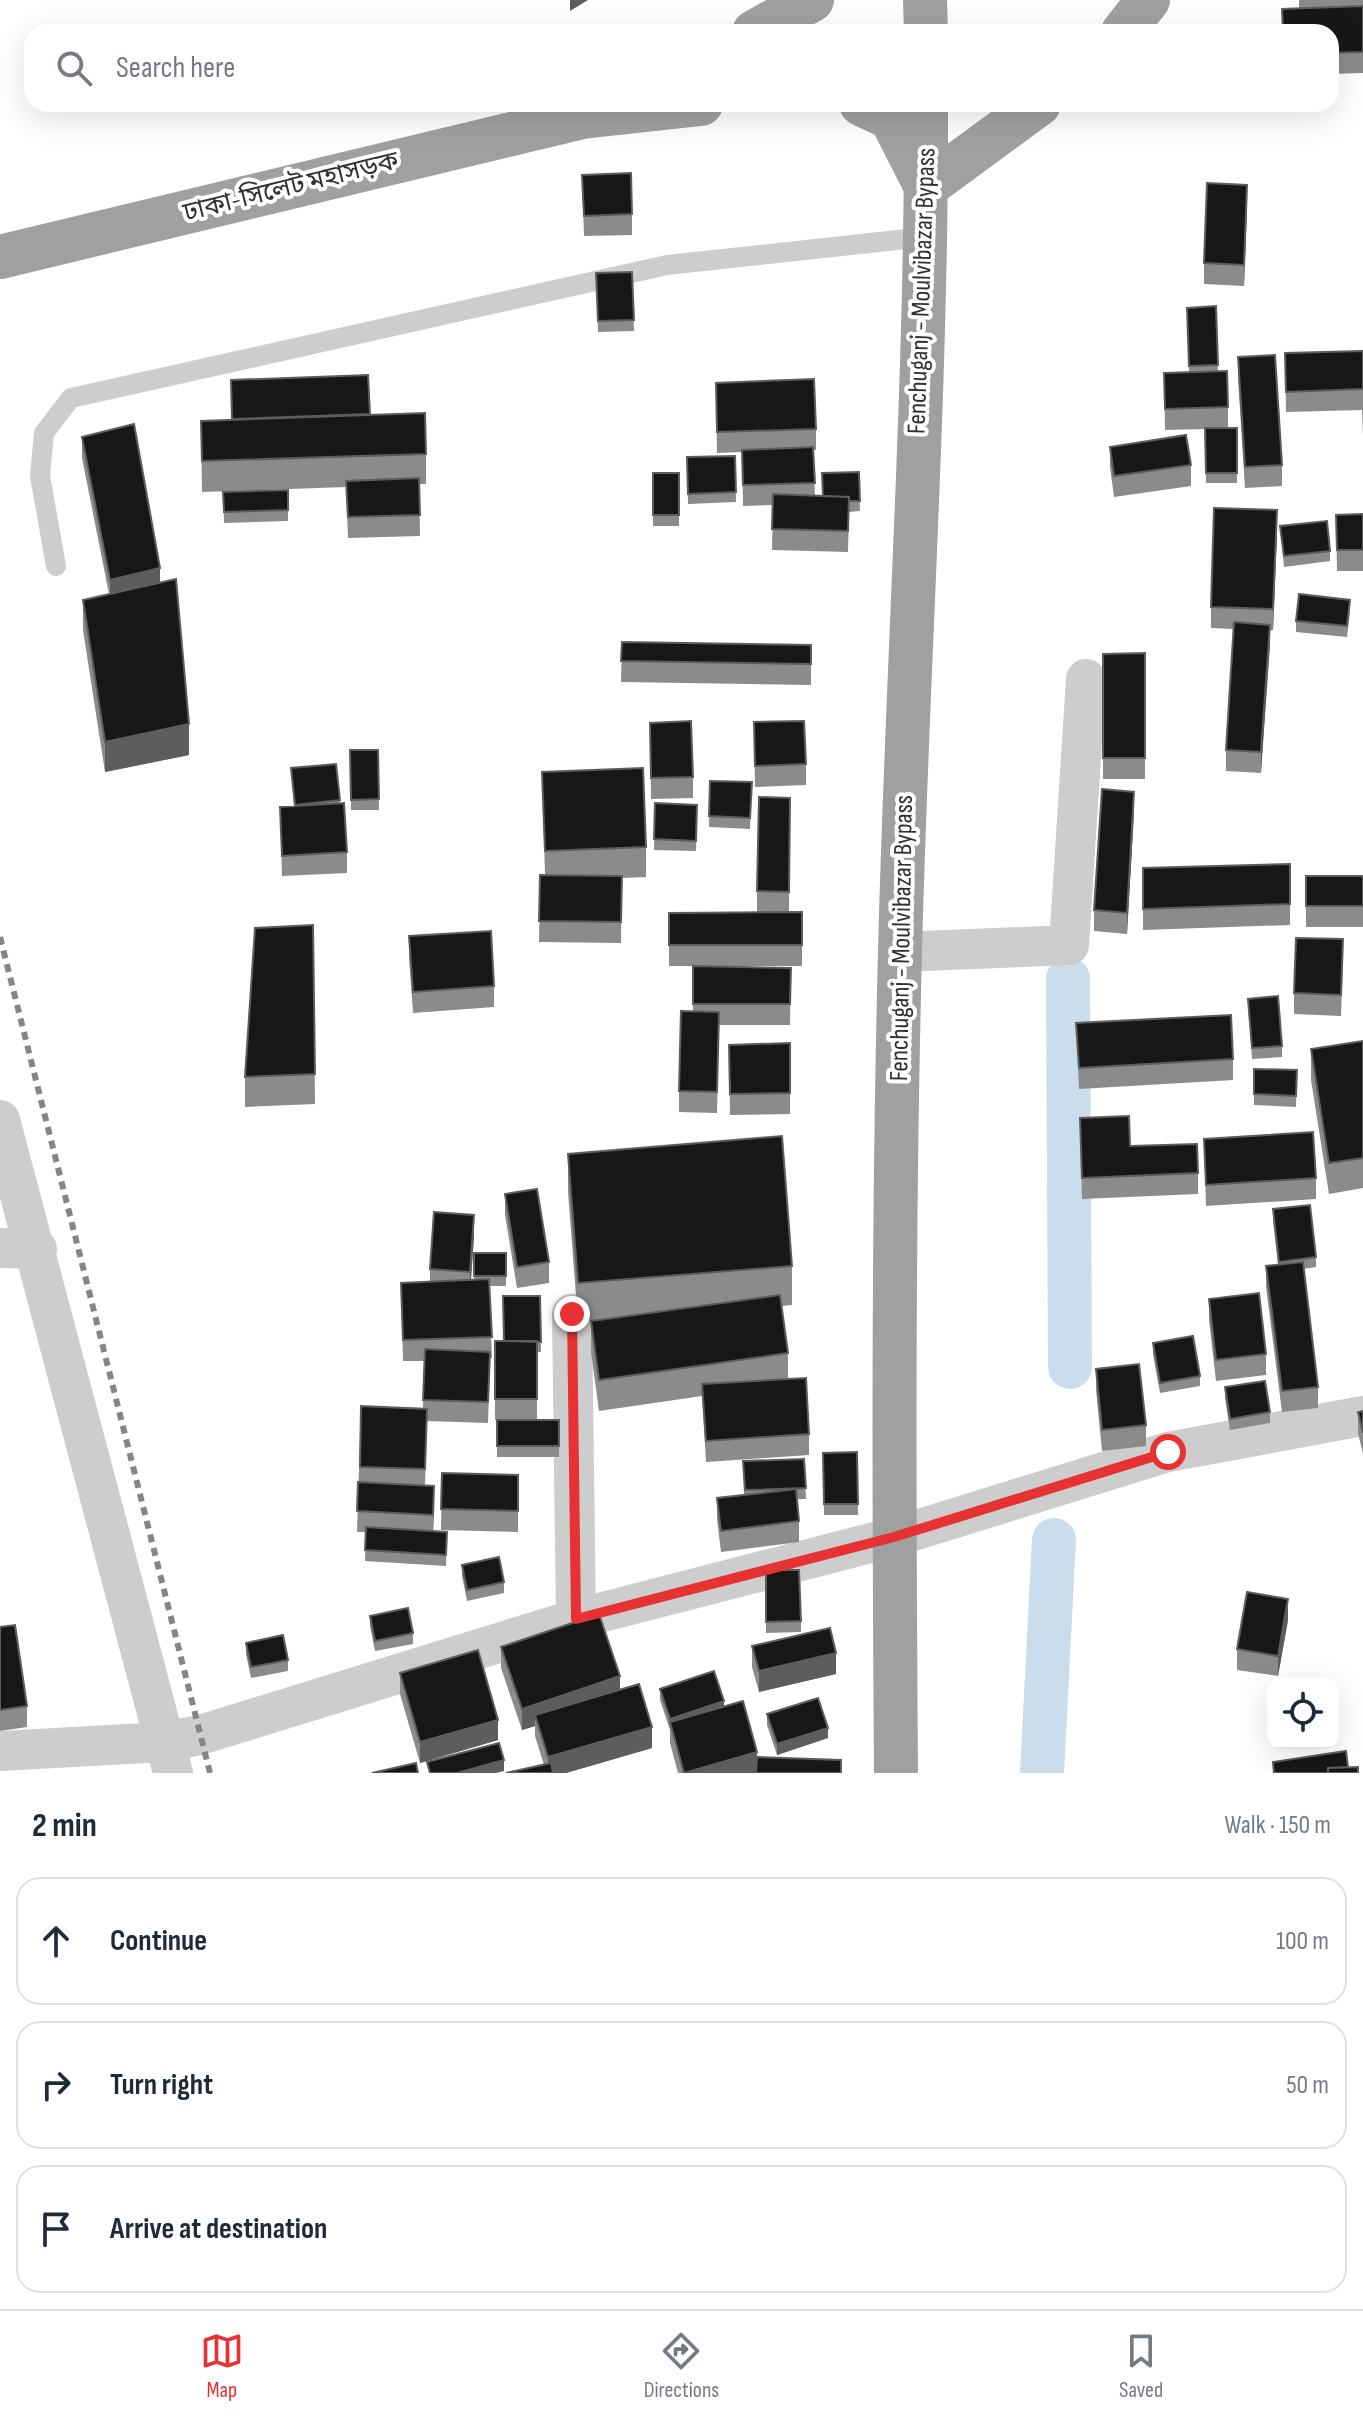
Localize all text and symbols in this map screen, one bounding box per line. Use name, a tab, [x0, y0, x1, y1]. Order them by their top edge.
search box	[24, 24, 1339, 112]
icon: search	[52, 46, 96, 90]
text: Search here	[116, 50, 235, 86]
street label: ঢাকা-সিলেট মহাসড়ক	[179, 145, 403, 229]
street label: Fenchuganj - Moulvibazar Bypass	[902, 147, 942, 435]
street label: Fenchuganj - Moulvibazar Bypass	[884, 795, 920, 1081]
route end	[554, 1296, 590, 1332]
route start	[1150, 1434, 1186, 1470]
map controls	[1267, 1677, 1339, 1749]
button: locate	[1267, 1677, 1339, 1749]
text: 2 min	[32, 1805, 97, 1846]
text: Walk · 150 m	[1225, 1810, 1331, 1841]
icon: ahead	[34, 1919, 78, 1963]
text: Continue	[110, 1923, 207, 1959]
text: 100 m	[1276, 1926, 1329, 1957]
icon: right	[34, 2063, 78, 2107]
text: Turn right	[110, 2067, 213, 2103]
text: 50 m	[1286, 2070, 1329, 2101]
icon: arrive	[34, 2207, 78, 2251]
text: Arrive at destination	[110, 2211, 327, 2247]
tab: Map	[200, 2329, 244, 2404]
tab: Directions	[644, 2329, 719, 2404]
tab: Saved	[1119, 2329, 1163, 2404]

